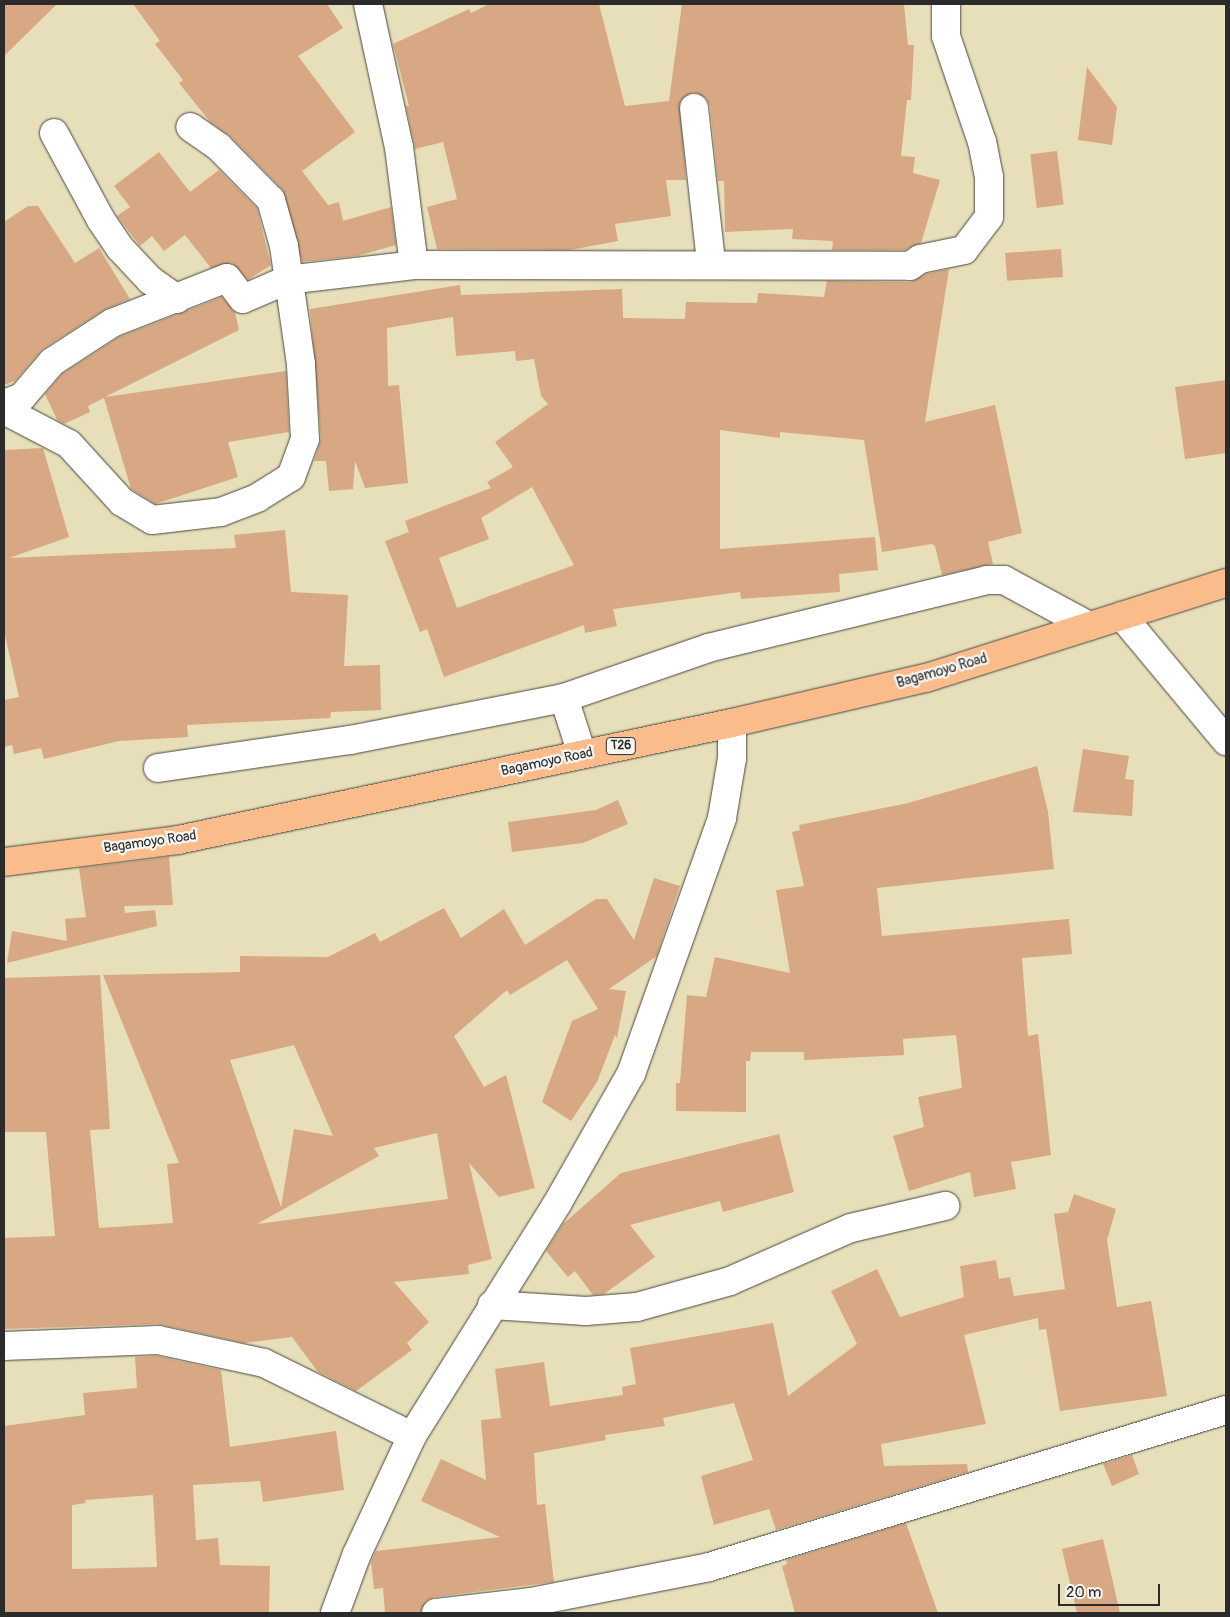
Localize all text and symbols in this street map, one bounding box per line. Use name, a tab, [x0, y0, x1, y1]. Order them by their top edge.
street label: Bagamoyo Road	[895, 650, 989, 692]
road number: T26	[605, 736, 637, 756]
street label: Bagamoyo Road	[500, 744, 594, 780]
street label: Bagamoyo Road	[103, 827, 197, 857]
scale bar	[1060, 1574, 1162, 1606]
text: 20 m	[1066, 1583, 1101, 1602]

